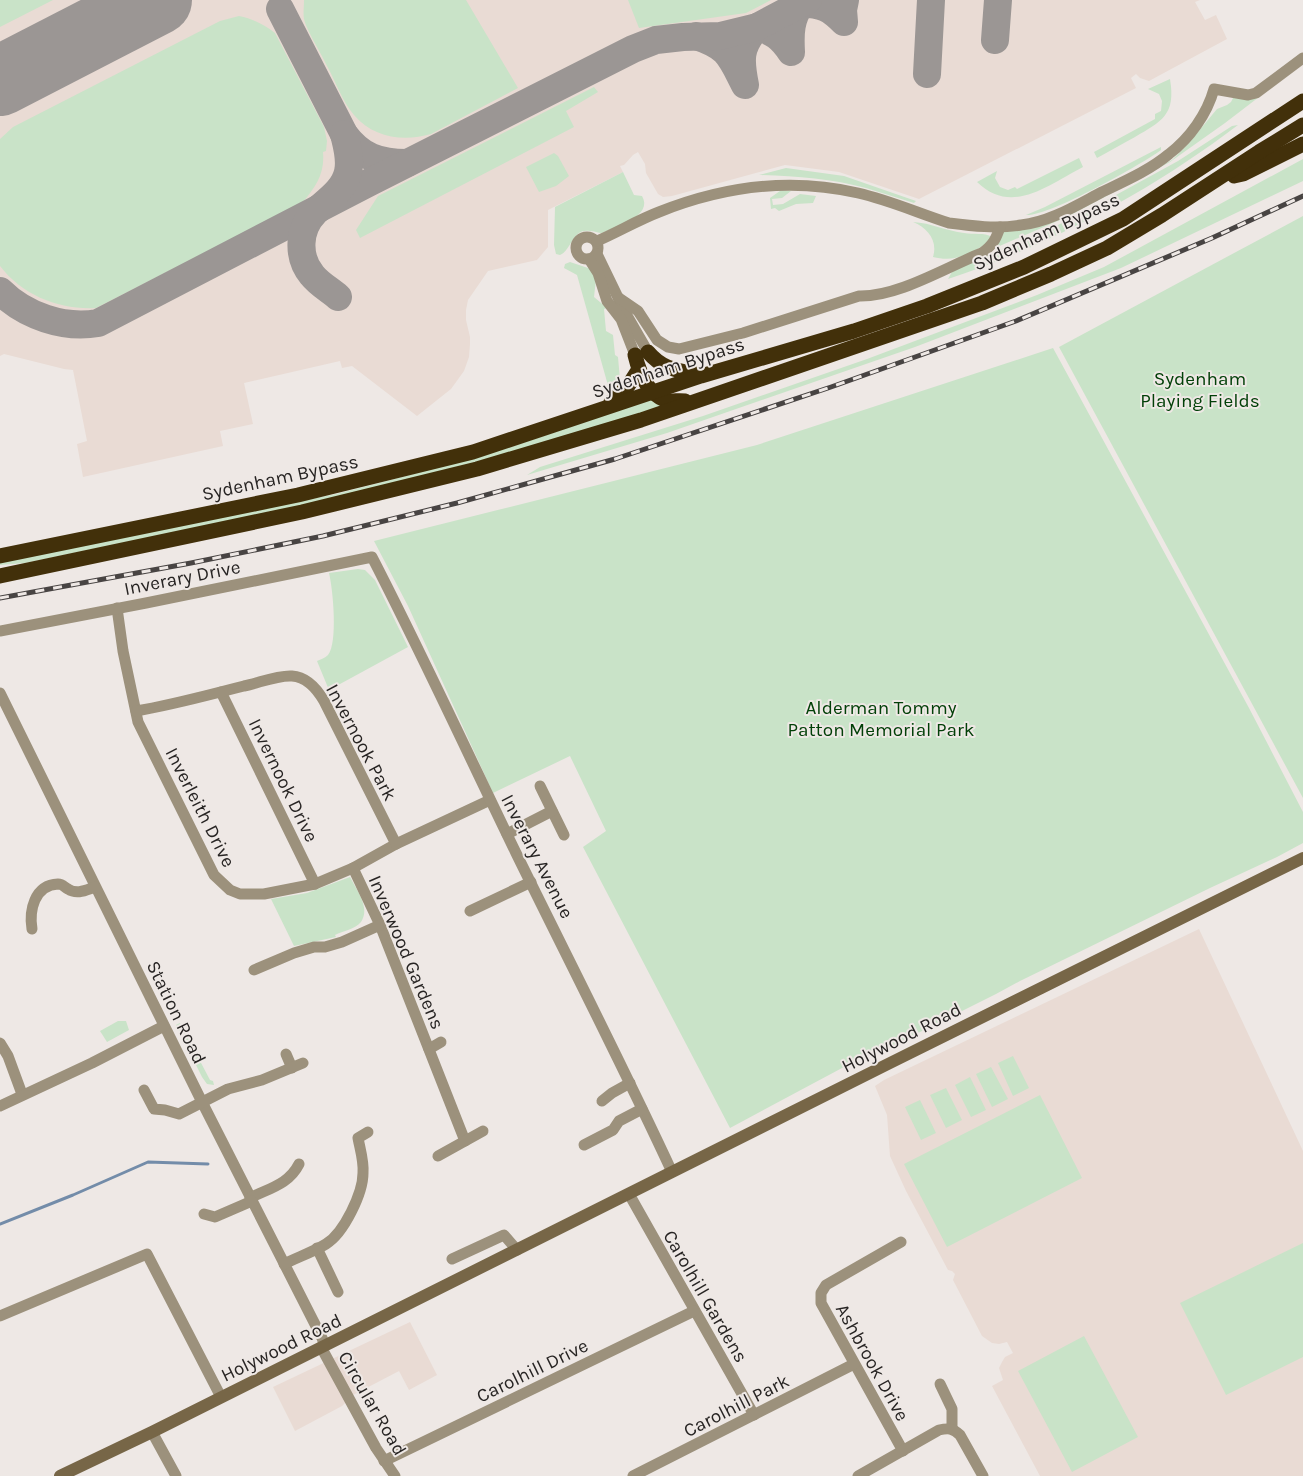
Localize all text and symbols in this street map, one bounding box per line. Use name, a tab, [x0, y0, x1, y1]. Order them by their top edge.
street label: Sydenham Bypass	[970, 188, 1123, 276]
street label: Sydenham Bypass	[589, 333, 747, 403]
park label: Sydenham Playing Fields	[1140, 368, 1260, 412]
street label: Sydenham Bypass	[200, 451, 360, 505]
street label: Inverary Drive	[122, 556, 242, 600]
street label: Invernook Park	[321, 680, 401, 805]
park label: Alderman Tommy Patton Memorial Park	[787, 697, 975, 741]
street label: Invernook Drive	[244, 715, 323, 846]
street label: Inverleith Drive	[161, 744, 240, 871]
street label: Inverary Avenue	[496, 791, 578, 922]
street label: Inverwood Gardens	[364, 872, 448, 1033]
street label: Station Road	[142, 957, 211, 1068]
street label: Holywood Road	[838, 998, 965, 1077]
street label: Carolhill Gardens	[658, 1226, 752, 1367]
street label: Ashbrook Drive	[831, 1300, 913, 1425]
street label: Holywood Road	[218, 1309, 345, 1387]
street label: Carolhill Drive	[473, 1334, 592, 1407]
street label: Circular Road	[334, 1348, 411, 1459]
street label: Carolhill Park	[680, 1370, 793, 1442]

